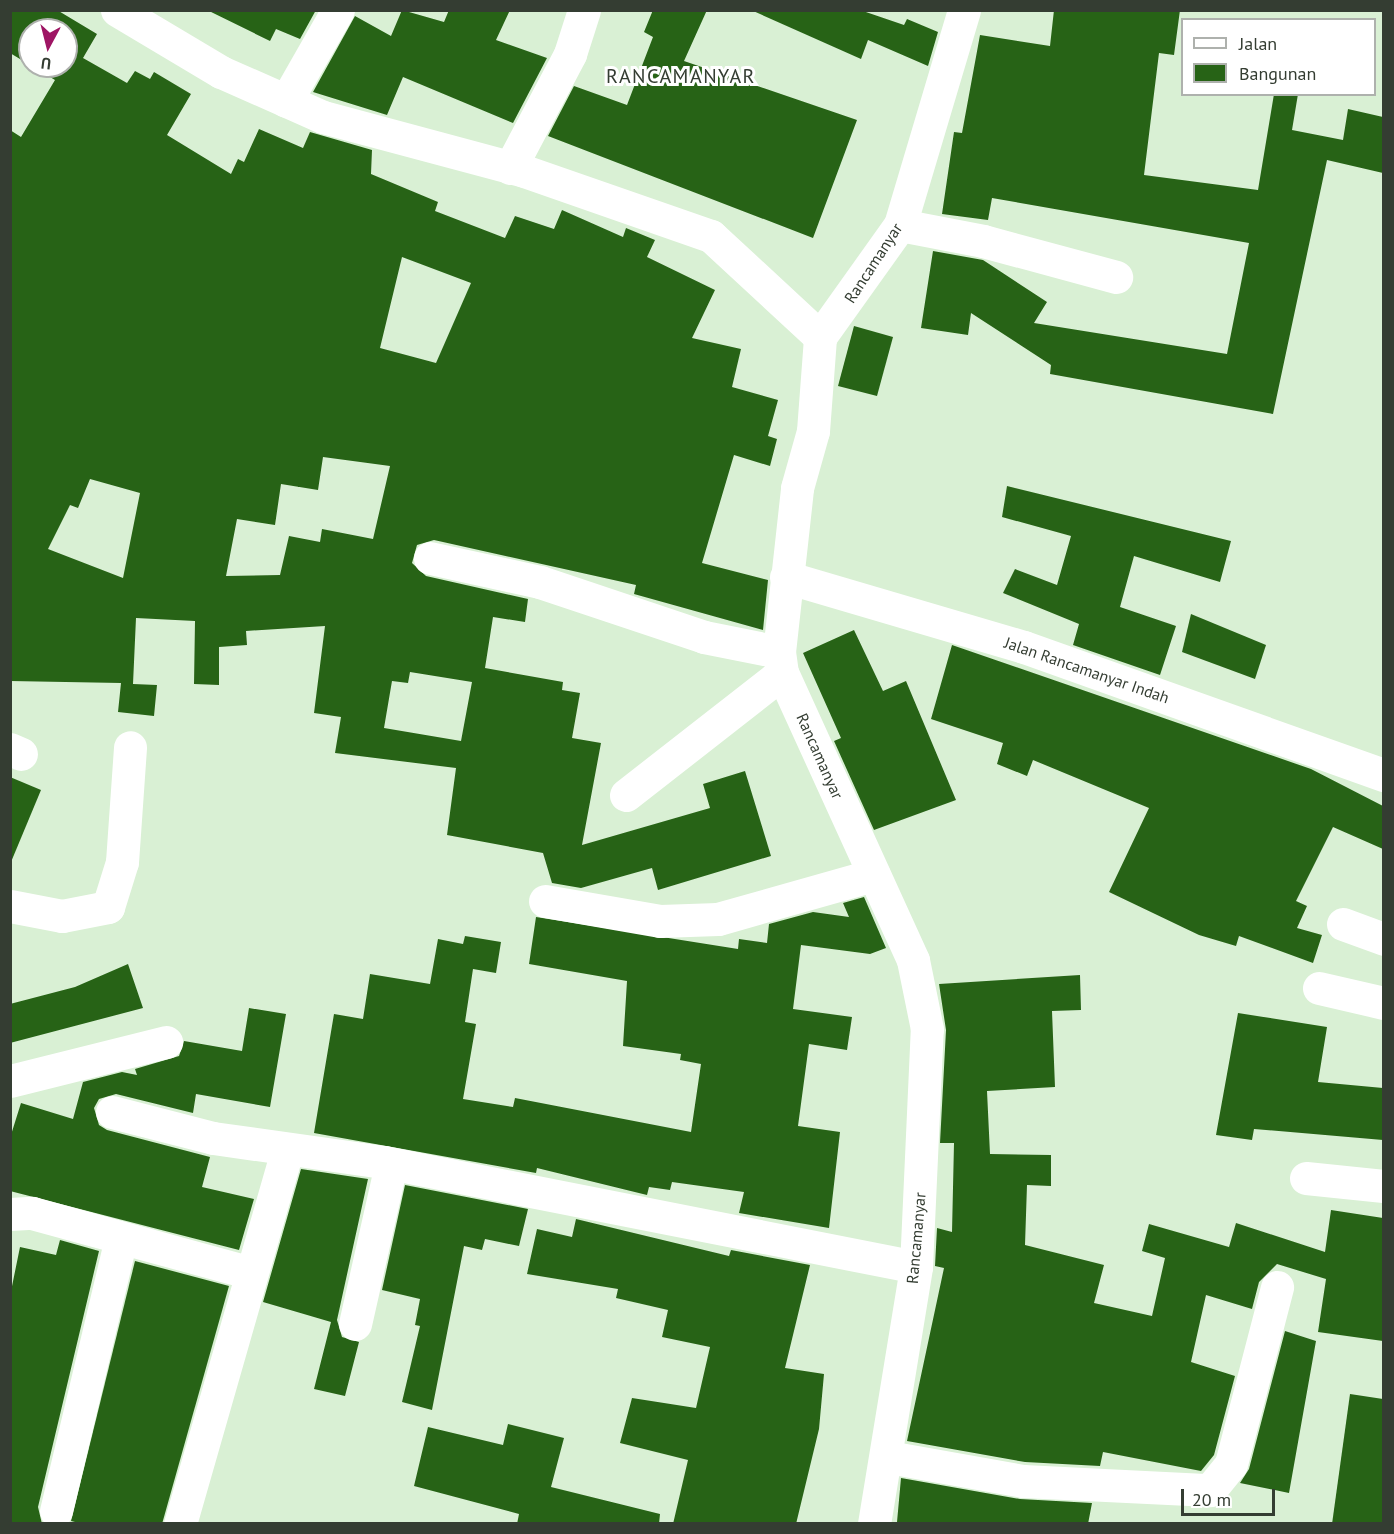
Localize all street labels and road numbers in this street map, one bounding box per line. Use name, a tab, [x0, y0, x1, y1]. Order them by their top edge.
street label: Rancamanyar	[840, 219, 906, 307]
street label: Jalan Rancamanyar Indah	[1002, 633, 1172, 707]
street label: Rancamanyar	[793, 710, 847, 802]
street label: Rancamanyar	[902, 1191, 930, 1285]

